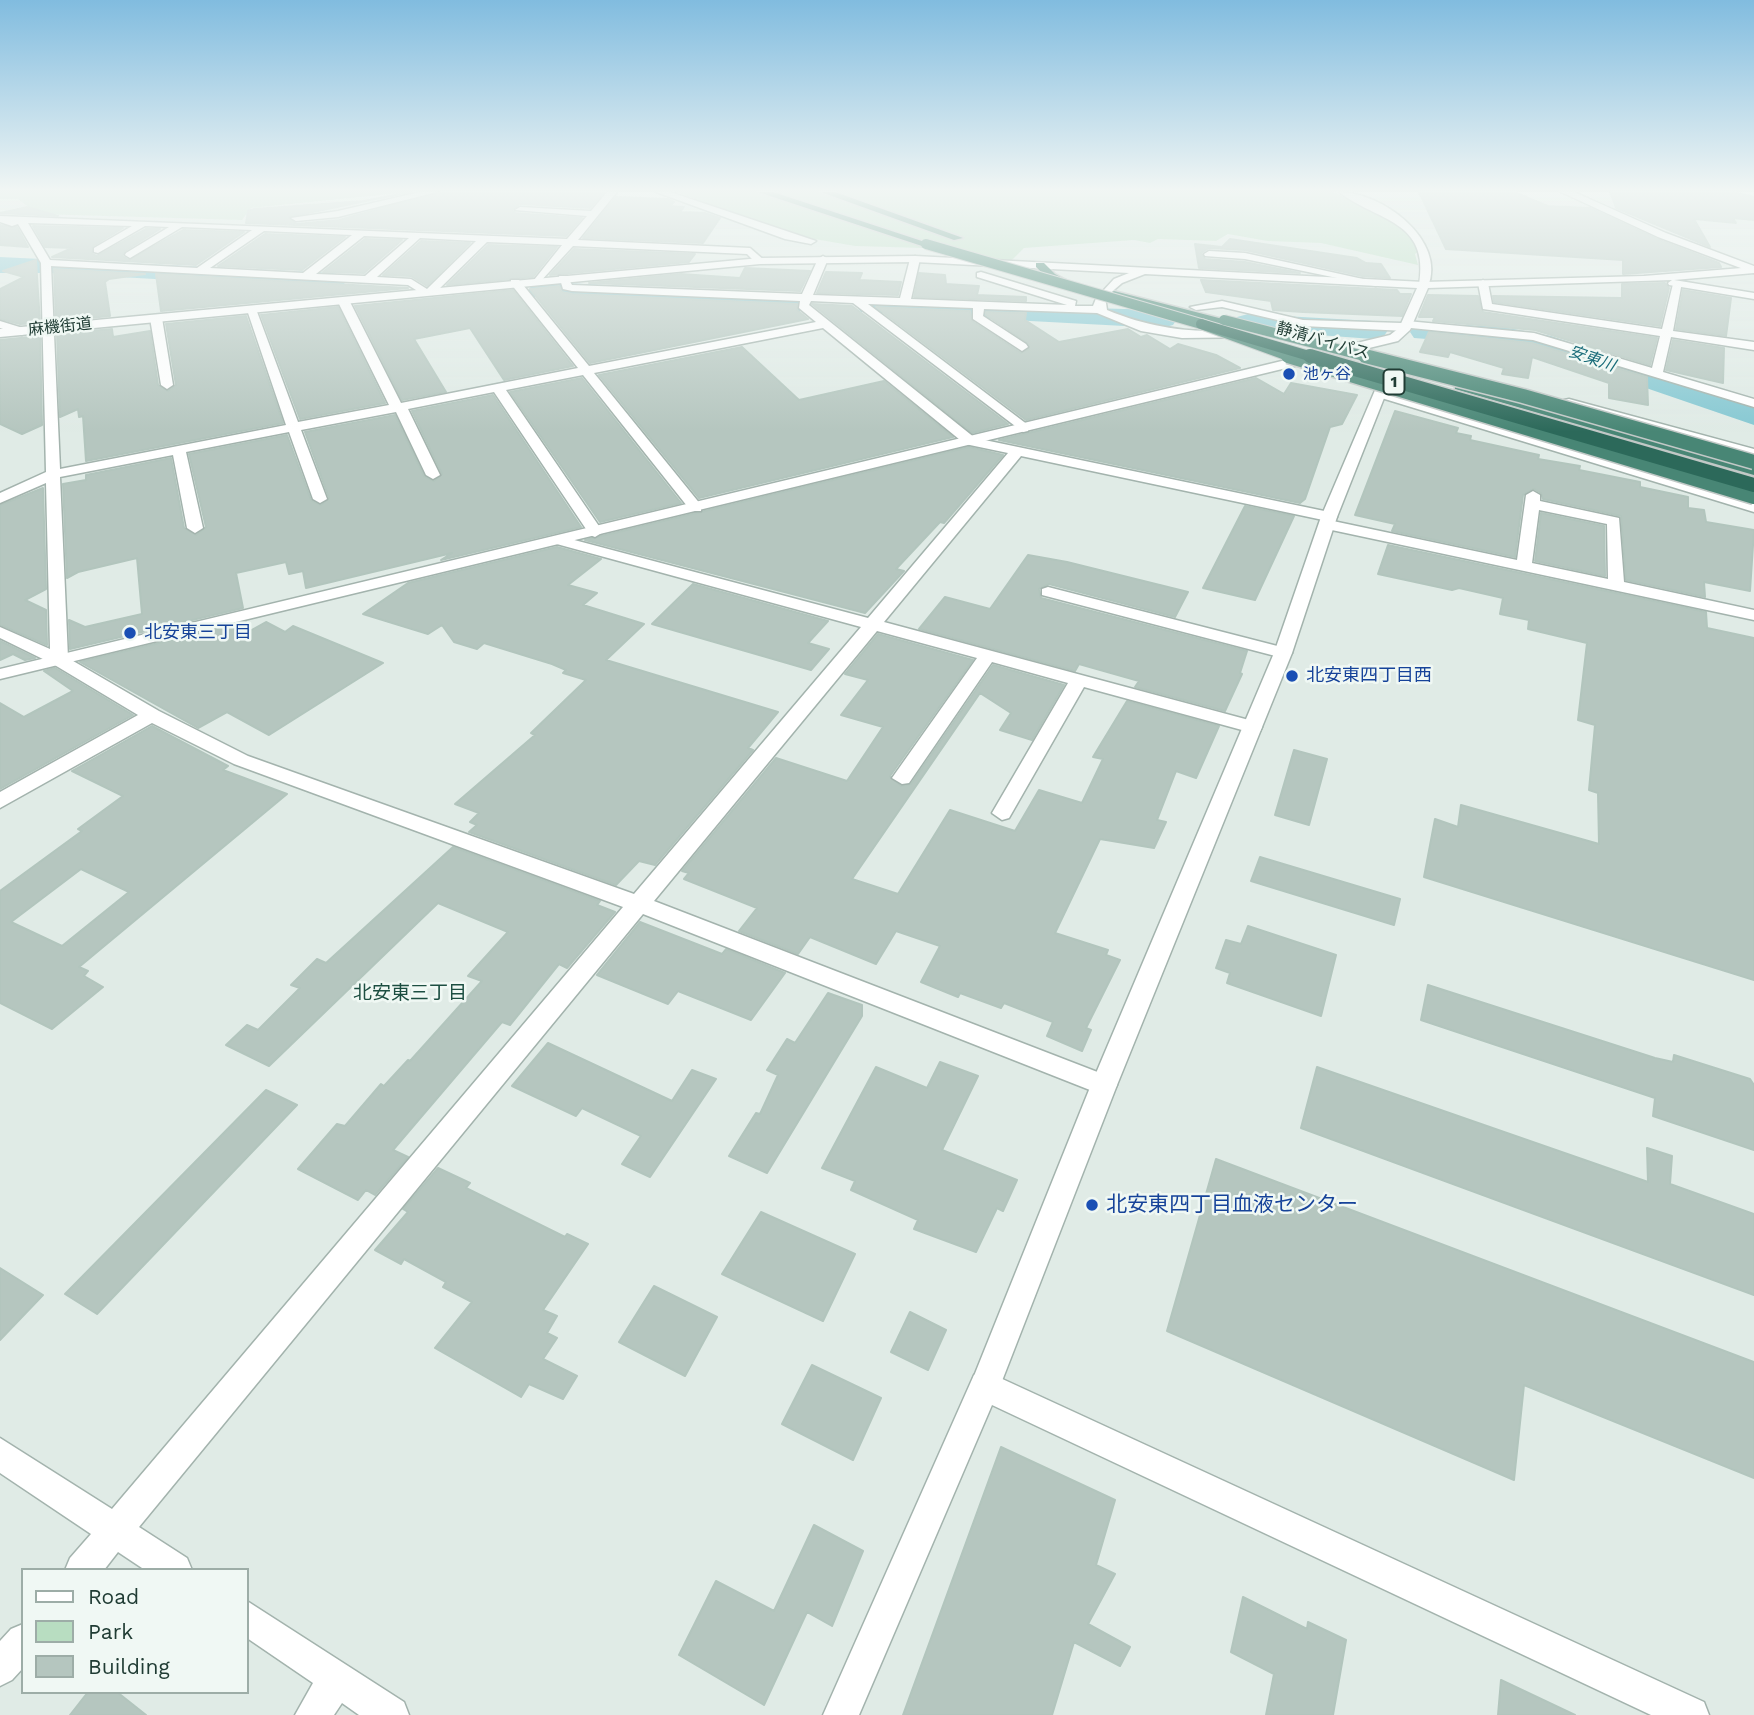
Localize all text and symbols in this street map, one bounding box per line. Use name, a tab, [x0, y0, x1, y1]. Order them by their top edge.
street label: 麻機街道	[27, 314, 93, 340]
street label: 静清バイパス	[1274, 319, 1372, 363]
water label: 安東川	[1566, 342, 1618, 376]
place label: 池ヶ谷	[1303, 364, 1351, 384]
marker: 池ヶ谷	[1281, 366, 1297, 382]
road number: 1	[1384, 370, 1404, 394]
place label: 北安東三丁目	[144, 622, 252, 644]
marker: 北安東三丁目	[122, 625, 138, 641]
place label: 北安東四丁目西	[1306, 665, 1432, 687]
marker: 北安東四丁目西	[1284, 668, 1300, 684]
district label: 北安東三丁目	[353, 982, 467, 1004]
place label: 北安東四丁目血液センター	[1106, 1192, 1358, 1218]
marker: 北安東四丁目血液センター	[1084, 1197, 1100, 1213]
legend	[21, 1568, 248, 1694]
text: Road	[88, 1584, 139, 1609]
text: Park	[88, 1619, 133, 1644]
text: Building	[88, 1654, 170, 1679]

